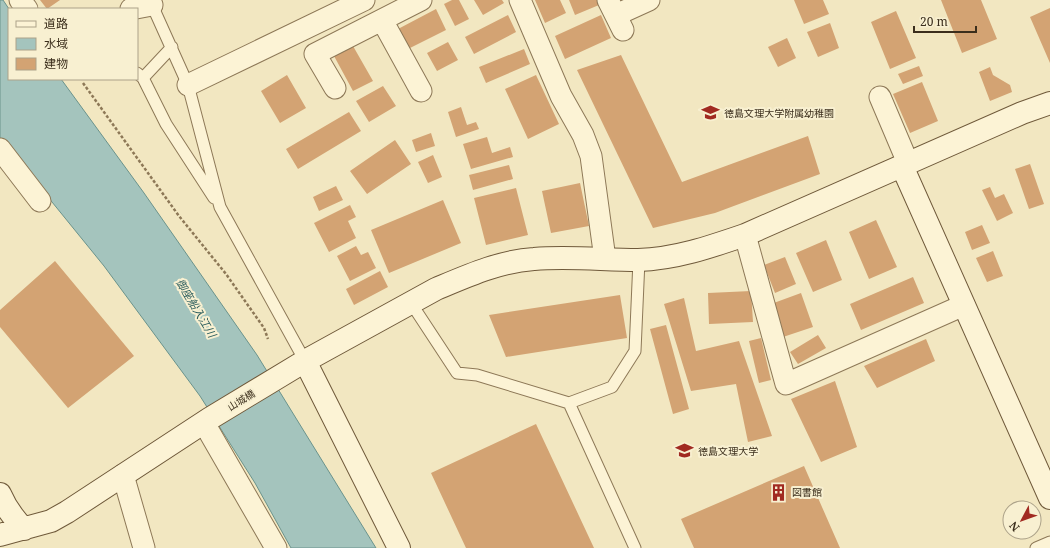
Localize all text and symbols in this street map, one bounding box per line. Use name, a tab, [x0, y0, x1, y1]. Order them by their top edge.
legend	[8, 8, 138, 80]
scale bar	[914, 8, 976, 34]
text: 20 m	[920, 13, 948, 30]
text: 道路	[44, 15, 68, 32]
text: 水域	[44, 35, 68, 52]
text: 建物	[44, 55, 68, 72]
school or university icon: 徳島文理大学附属幼稚園	[701, 103, 721, 123]
place label: 徳島文理大学附属幼稚園	[724, 106, 834, 120]
water label: 御座船入江川	[173, 276, 220, 341]
street label: 山城橋	[225, 386, 257, 414]
school or university icon: 徳島文理大学	[675, 441, 695, 461]
place label: 徳島文理大学	[698, 444, 758, 458]
building icon: 図書館	[769, 482, 789, 502]
place label: 図書館	[792, 485, 822, 499]
north arrow	[1002, 500, 1042, 540]
text: N	[1005, 518, 1023, 535]

